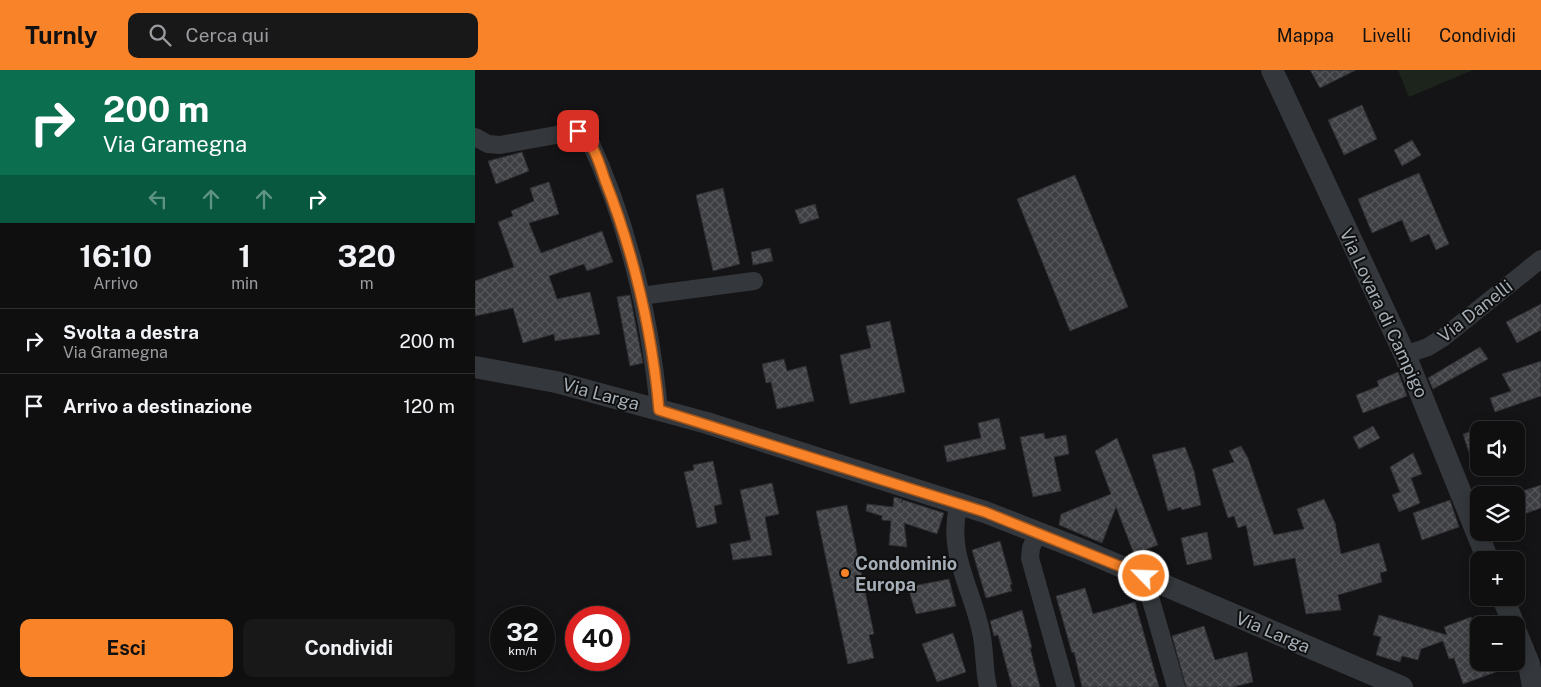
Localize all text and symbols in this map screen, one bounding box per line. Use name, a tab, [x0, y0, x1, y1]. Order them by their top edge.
search box	[128, 13, 478, 58]
text: Turnly	[25, 21, 98, 49]
icon: search	[146, 21, 174, 49]
text: Cerca qui	[186, 24, 269, 46]
text: Mappa	[1277, 25, 1334, 46]
text: Livelli	[1362, 25, 1411, 46]
text: Condividi	[1439, 25, 1516, 46]
text: 200 m	[103, 89, 209, 130]
icon: right	[20, 90, 85, 155]
pin	[557, 110, 599, 152]
icon: arrive	[564, 117, 592, 145]
text: Via Gramegna	[103, 131, 247, 157]
icon: left	[144, 185, 172, 213]
icon: ahead	[197, 185, 225, 213]
icon: ahead	[250, 185, 278, 213]
icon: right	[303, 185, 331, 213]
street label: Via Lovara di Campigo	[1336, 225, 1432, 401]
text: 16:10	[79, 238, 152, 274]
text: 1	[238, 238, 251, 274]
text: 320	[337, 238, 396, 274]
text: Arrivo	[93, 274, 138, 293]
text: min	[231, 274, 258, 293]
text: m	[360, 274, 374, 293]
street label: Via Danelli	[1433, 275, 1517, 347]
text: Svolta a destra	[63, 321, 199, 343]
icon: right	[20, 327, 48, 355]
text: 200 m	[399, 330, 455, 352]
text: Via Gramegna	[63, 343, 168, 362]
street label: Via Larga	[560, 374, 642, 414]
icon: arrive	[20, 392, 48, 420]
text: Arrivo a destinazione	[63, 395, 252, 417]
text: 120 m	[403, 395, 455, 417]
map controls	[1470, 421, 1525, 671]
button: sound	[1470, 421, 1525, 476]
button: layers	[1470, 486, 1525, 541]
position arrow	[1117, 549, 1169, 601]
button: +	[1470, 551, 1525, 606]
place label: Condominio Europa	[855, 553, 957, 595]
marker: Condominio Europa	[839, 567, 851, 579]
speed limit sign: 40	[565, 606, 630, 671]
street label: Via Larga	[1233, 607, 1313, 657]
button: −	[1470, 616, 1525, 671]
text: 32	[506, 617, 539, 647]
button: Esci	[20, 619, 233, 677]
button: Condividi	[243, 619, 455, 677]
text: km/h	[508, 644, 537, 658]

